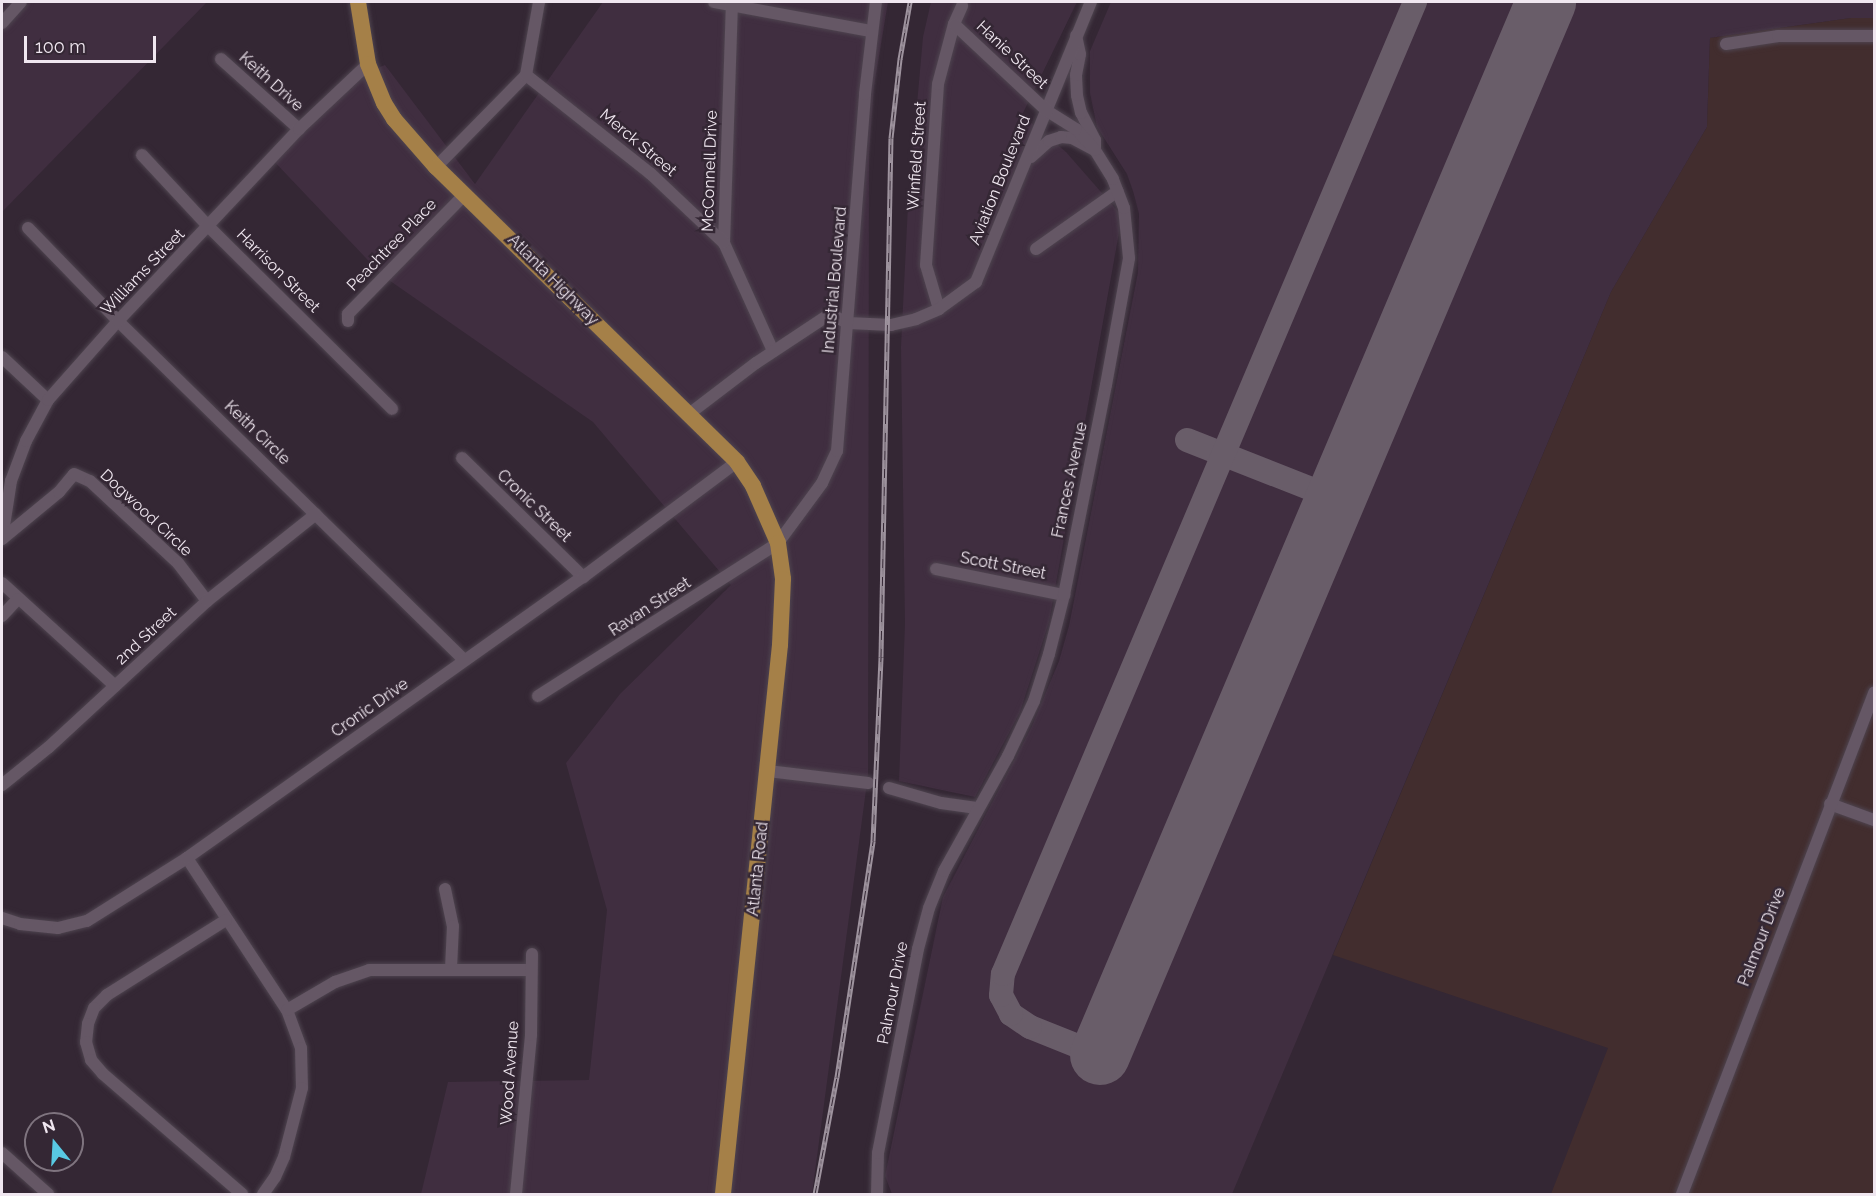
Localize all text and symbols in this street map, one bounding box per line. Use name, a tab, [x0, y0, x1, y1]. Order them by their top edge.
street label: Hanie Street	[972, 17, 1052, 93]
scale bar	[27, 24, 159, 62]
text: 100 m	[35, 36, 86, 57]
street label: Keith Drive	[235, 48, 307, 116]
street label: Winfield Street	[904, 101, 930, 211]
street label: Merck Street	[596, 105, 680, 181]
street label: McConnell Drive	[698, 110, 722, 232]
street label: Aviation Boulevard	[965, 112, 1035, 248]
street label: Peachtree Place	[343, 195, 441, 295]
street label: Industrial Boulevard	[819, 206, 851, 354]
street label: Williams Street	[97, 225, 189, 319]
street label: Harrison Street	[232, 225, 324, 317]
street label: Atlanta Highway	[504, 231, 602, 329]
street label: Keith Circle	[220, 397, 294, 469]
street label: Frances Avenue	[1048, 420, 1092, 540]
street label: Dogwood Circle	[96, 465, 196, 561]
street label: Cronic Street	[493, 466, 575, 546]
street label: Scott Street	[958, 548, 1048, 584]
street label: Ravan Street	[606, 573, 694, 641]
street label: 2nd Street	[112, 603, 180, 669]
street label: Cronic Drive	[328, 674, 412, 742]
street label: Atlanta Road	[744, 821, 772, 917]
street label: Palmour Drive	[1734, 885, 1790, 989]
street label: Palmour Drive	[874, 940, 912, 1046]
street label: Wood Avenue	[497, 1020, 523, 1126]
north arrow	[24, 1112, 84, 1172]
text: N	[40, 1115, 58, 1137]

